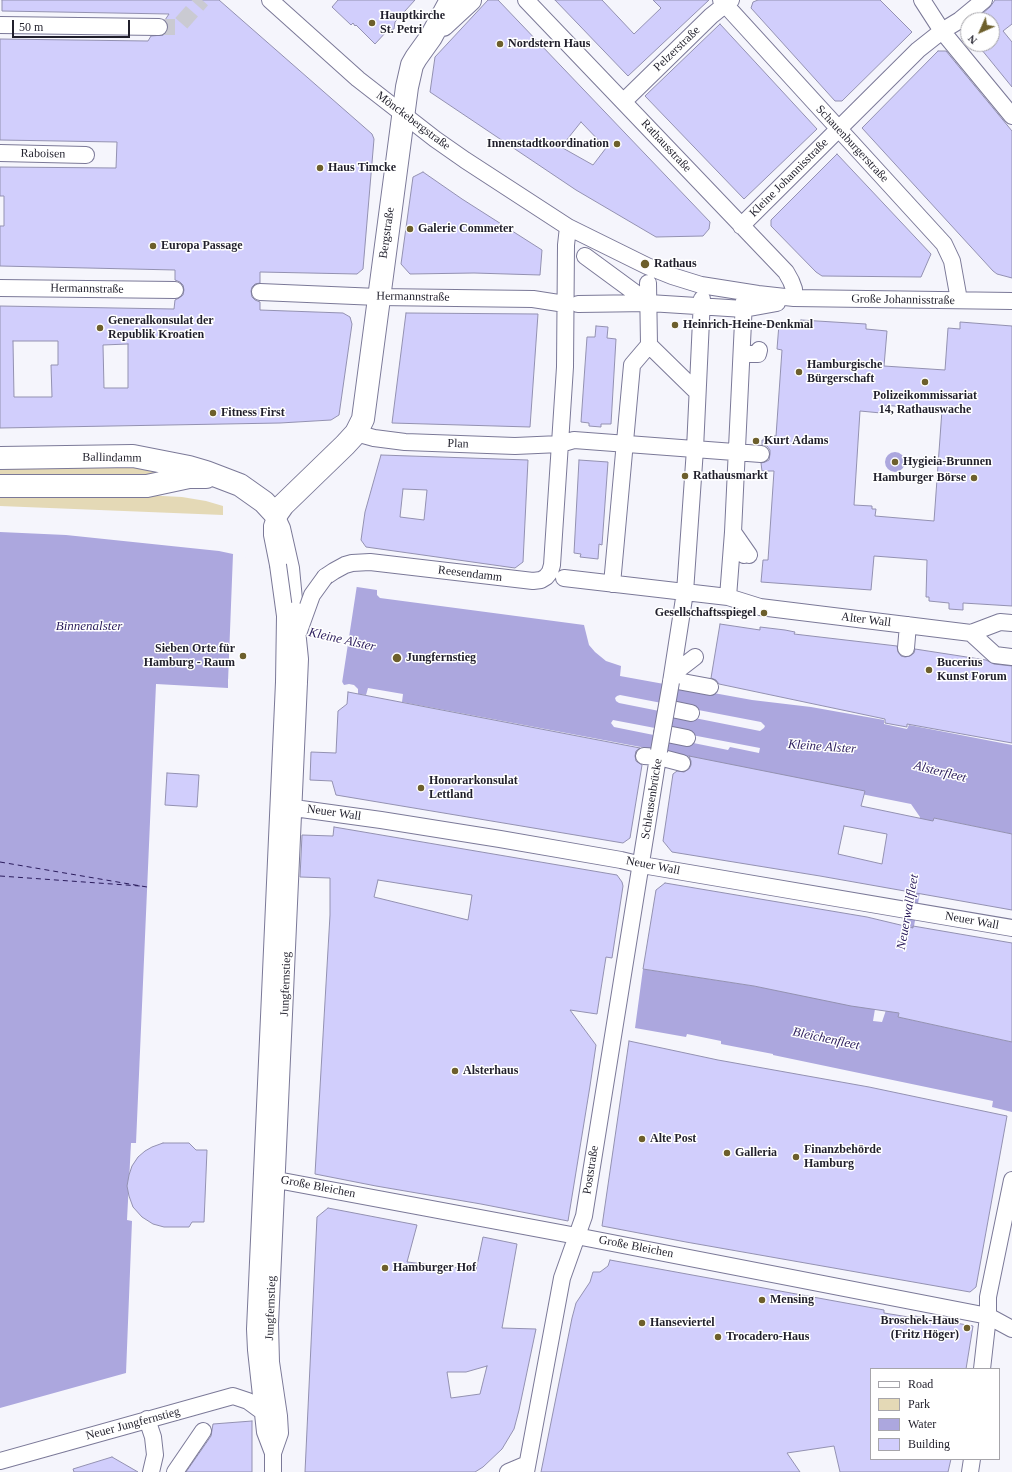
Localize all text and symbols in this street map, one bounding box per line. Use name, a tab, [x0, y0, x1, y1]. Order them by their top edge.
place label: Hauptkirche St. Petri	[380, 9, 445, 37]
scale bar	[14, 12, 132, 38]
north arrow	[960, 12, 1000, 52]
marker: Hauptkirche St. Petri	[367, 18, 377, 28]
text: 50 m	[19, 20, 43, 34]
street label: Pelzerstraße	[651, 23, 703, 75]
text: N	[965, 33, 979, 47]
place label: Nordstern Haus	[508, 37, 590, 51]
marker: Nordstern Haus	[495, 39, 505, 49]
street label: Mönckebergstraße	[373, 88, 453, 154]
street label: Schauenburgerstraße	[812, 102, 892, 186]
street label: Rathausstraße	[638, 116, 694, 176]
street label: Kleine Johannisstraße	[747, 136, 831, 220]
place label: Innenstadtkoordination	[487, 137, 609, 151]
marker: Innenstadtkoordination	[612, 139, 622, 149]
street label: Raboisen	[21, 146, 65, 162]
place label: Haus Timcke	[328, 161, 396, 175]
marker: Haus Timcke	[315, 163, 325, 173]
street label: Bergstraße	[376, 206, 398, 260]
place label: Galerie Commeter	[418, 222, 514, 236]
marker: Galerie Commeter	[405, 224, 415, 234]
place label: Europa Passage	[161, 239, 242, 253]
marker: Europa Passage	[148, 241, 158, 251]
place label: Rathaus	[654, 257, 697, 271]
marker: Rathaus	[639, 258, 651, 270]
street label: Hermannstraße	[50, 281, 124, 297]
street label: Hermannstraße	[376, 289, 450, 305]
street label: Große Johannisstraße	[851, 292, 955, 308]
place label: Generalkonsulat der Republik Kroatien	[108, 314, 214, 342]
place label: Heinrich-Heine-Denkmal	[683, 318, 813, 332]
marker: Heinrich-Heine-Denkmal	[670, 320, 680, 330]
marker: Generalkonsulat der Republik Kroatien	[95, 323, 105, 333]
place label: Hamburgische Bürgerschaft	[807, 358, 882, 386]
marker: Hamburgische Bürgerschaft	[794, 367, 804, 377]
marker: Polizeikommissariat 14, Rathauswache	[920, 377, 930, 387]
place label: Polizeikommissariat 14, Rathauswache	[873, 389, 977, 417]
place label: Fitness First	[221, 406, 285, 420]
marker: Fitness First	[208, 408, 218, 418]
place label: Kurt Adams	[764, 434, 828, 448]
street label: Plan	[447, 436, 469, 452]
marker: Kurt Adams	[751, 436, 761, 446]
street label: Ballindamm	[82, 450, 142, 466]
place label: Hygieia-Brunnen	[903, 455, 992, 469]
marker: Hygieia-Brunnen	[890, 457, 900, 467]
place label: Rathausmarkt	[693, 469, 768, 483]
marker: Rathausmarkt	[680, 471, 690, 481]
place label: Hamburger Börse	[873, 471, 966, 485]
marker: Hamburger Börse	[969, 473, 979, 483]
street label: Reesendamm	[437, 563, 503, 585]
place label: Gesellschaftsspiegel	[655, 606, 756, 620]
marker: Gesellschaftsspiegel	[759, 608, 769, 618]
street label: Alter Wall	[840, 610, 892, 630]
water label: Binnenalster	[56, 619, 122, 635]
water label: Kleine Alster	[307, 625, 377, 655]
place label: Sieben Orte für Hamburg - Raum	[144, 642, 235, 670]
marker: Sieben Orte für Hamburg - Raum	[238, 651, 248, 661]
place label: Jungfernstieg	[406, 651, 476, 665]
marker: Jungfernstieg	[391, 652, 403, 664]
place label: Bucerius Kunst Forum	[937, 656, 1007, 684]
marker: Bucerius Kunst Forum	[924, 665, 934, 675]
water label: Kleine Alster	[787, 737, 857, 757]
street label: Schleusenbrücke	[639, 758, 665, 840]
water label: Alsterfleet	[912, 758, 968, 786]
place label: Honorarkonsulat Lettland	[429, 774, 518, 802]
marker: Honorarkonsulat Lettland	[416, 783, 426, 793]
street label: Neuer Wall	[306, 802, 362, 824]
street label: Neuer Wall	[625, 854, 681, 878]
water label: Neuerwallfleet	[894, 873, 922, 951]
street label: Neuer Wall	[944, 909, 1000, 933]
street label: Jungfernstieg	[278, 951, 294, 1017]
water label: Bleichenfleet	[791, 1024, 861, 1054]
place label: Alsterhaus	[463, 1064, 518, 1078]
marker: Alsterhaus	[450, 1066, 460, 1076]
place label: Alte Post	[650, 1132, 696, 1146]
marker: Alte Post	[637, 1134, 647, 1144]
place label: Finanzbehörde Hamburg	[804, 1143, 881, 1171]
street label: Poststraße	[580, 1145, 602, 1195]
place label: Galleria	[735, 1146, 777, 1160]
marker: Galleria	[722, 1148, 732, 1158]
marker: Finanzbehörde Hamburg	[791, 1152, 801, 1162]
street label: Große Bleichen	[280, 1173, 356, 1201]
street label: Große Bleichen	[598, 1233, 674, 1261]
place label: Hamburger Hof	[393, 1261, 476, 1275]
marker: Hamburger Hof	[380, 1263, 390, 1273]
street label: Jungfernstieg	[263, 1275, 279, 1341]
place label: Mensing	[770, 1293, 814, 1307]
marker: Mensing	[757, 1295, 767, 1305]
place label: Broschek-Haus (Fritz Höger)	[881, 1314, 959, 1342]
place label: Hanseviertel	[650, 1316, 715, 1330]
marker: Hanseviertel	[637, 1318, 647, 1328]
marker: Broschek-Haus (Fritz Höger)	[962, 1323, 972, 1333]
place label: Trocadero-Haus	[726, 1330, 809, 1344]
marker: Trocadero-Haus	[713, 1332, 723, 1342]
legend	[870, 1368, 1000, 1460]
text: Road	[908, 1377, 933, 1391]
text: Park	[908, 1397, 930, 1411]
street label: Neuer Jungfernstieg	[84, 1404, 182, 1444]
text: Water	[908, 1417, 936, 1431]
text: Building	[908, 1437, 950, 1451]

